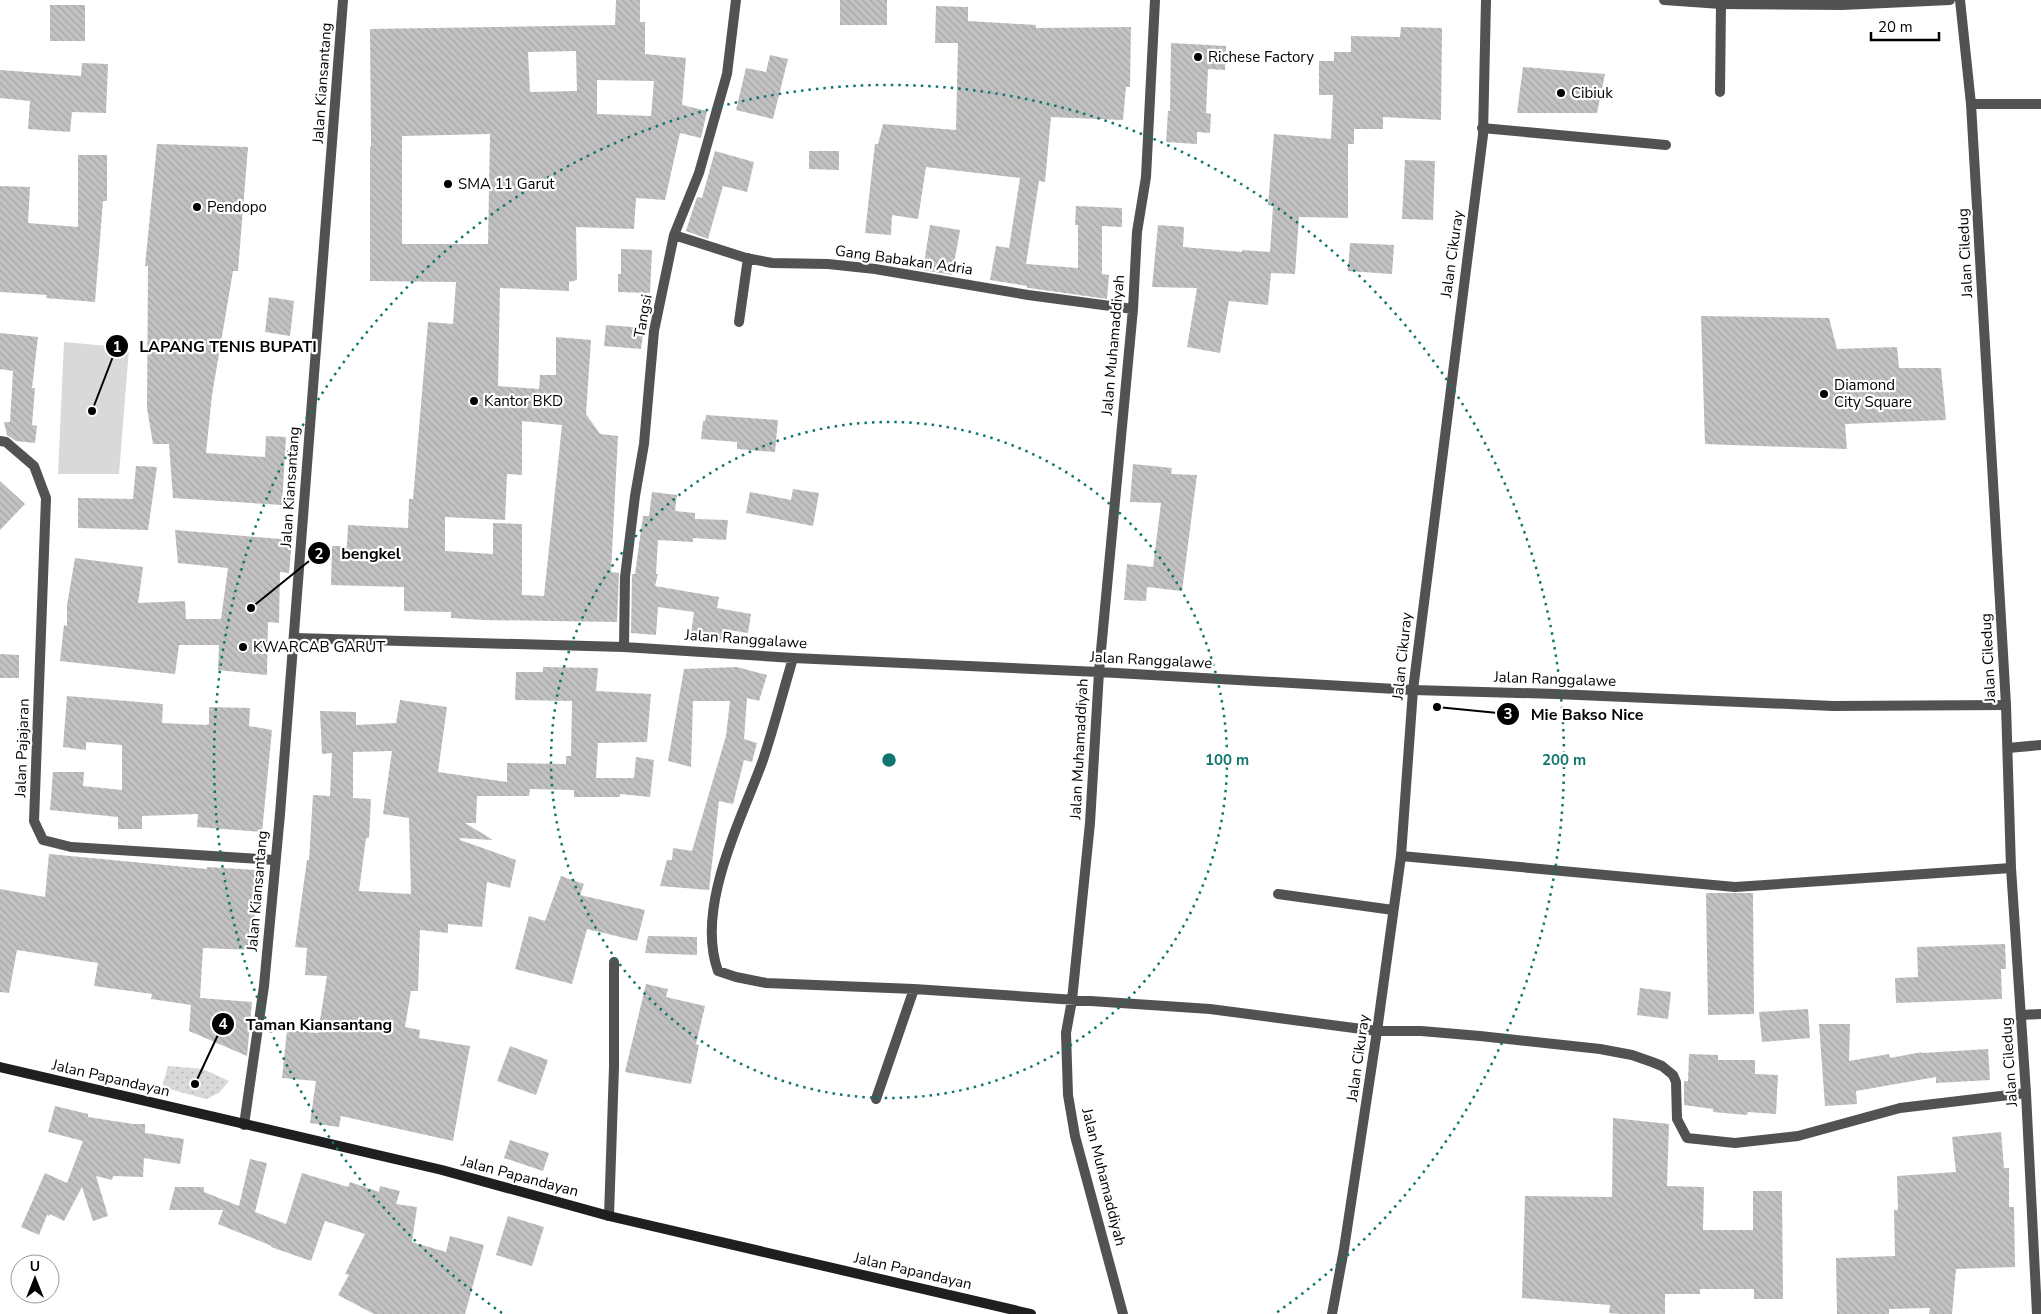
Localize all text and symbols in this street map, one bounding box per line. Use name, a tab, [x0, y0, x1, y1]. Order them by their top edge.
scale bar	[1871, 10, 1938, 42]
text: 20 m	[1878, 17, 1913, 37]
street label: Jalan Kiansantang	[308, 22, 336, 145]
place label: Richese Factory	[1208, 47, 1314, 67]
marker: Richese Factory	[1192, 51, 1204, 63]
place label: Cibiuk	[1571, 83, 1613, 103]
marker: Cibiuk	[1555, 87, 1567, 99]
place label: SMA 11 Garut	[458, 174, 555, 194]
marker: SMA 11 Garut	[442, 178, 454, 190]
place label: Pendopo	[207, 197, 267, 217]
marker: Pendopo	[191, 201, 203, 213]
street label: Jalan Ciledug	[1953, 208, 1977, 299]
street label: Jalan Cikuray	[1436, 209, 1468, 300]
street label: Gang Babakan Adria	[834, 240, 974, 280]
street label: Jalan Muhamaddiyah	[1097, 274, 1129, 417]
street label: Tangsi	[629, 293, 657, 339]
callout: LAPANG TENIS BUPATI	[104, 331, 327, 362]
text: LAPANG TENIS BUPATI	[139, 336, 317, 358]
text: 1	[112, 337, 122, 357]
place label: Diamond City Square	[1834, 375, 1912, 412]
marker: Diamond City Square	[1818, 388, 1830, 400]
place label: Kantor BKD	[484, 391, 563, 411]
marker: Kantor BKD	[468, 395, 480, 407]
street label: Jalan Kiansantang	[276, 426, 304, 549]
callout: bengkel	[306, 538, 411, 569]
text: bengkel	[341, 543, 401, 565]
text: 2	[314, 544, 324, 564]
street label: Jalan Cikuray	[1387, 611, 1417, 702]
street label: Jalan Ciledug	[1976, 613, 2000, 704]
street label: Jalan Ranggalawe	[683, 625, 808, 653]
place label: KWARCAB GARUT	[253, 637, 385, 657]
marker: KWARCAB GARUT	[237, 641, 249, 653]
street label: Jalan Ranggalawe	[1088, 647, 1213, 673]
street label: Jalan Ranggalawe	[1492, 667, 1617, 691]
street label: Jalan Muhamaddiyah	[1065, 678, 1093, 821]
street label: Jalan Pajajaran	[10, 698, 34, 799]
callout: Mie Bakso Nice	[1495, 699, 1653, 730]
text: 3	[1503, 704, 1513, 724]
text: Mie Bakso Nice	[1531, 704, 1644, 726]
text: 100 m	[1205, 750, 1249, 770]
text: 200 m	[1542, 750, 1586, 770]
centre of rings	[880, 751, 898, 769]
street label: Jalan Kiansantang	[242, 830, 272, 953]
callout: Taman Kiansantang	[210, 1008, 402, 1039]
street label: Jalan Cikuray	[1342, 1013, 1374, 1104]
text: 4	[218, 1014, 228, 1034]
text: Taman Kiansantang	[246, 1014, 392, 1036]
street label: Jalan Ciledug	[1996, 1017, 2022, 1108]
street label: Jalan Papandayan	[49, 1054, 172, 1101]
street label: Jalan Muhamaddiyah	[1077, 1105, 1131, 1248]
street label: Jalan Papandayan	[458, 1150, 581, 1201]
street label: Jalan Papandayan	[851, 1247, 974, 1294]
north arrow	[10, 1254, 60, 1304]
text: U	[30, 1257, 40, 1276]

